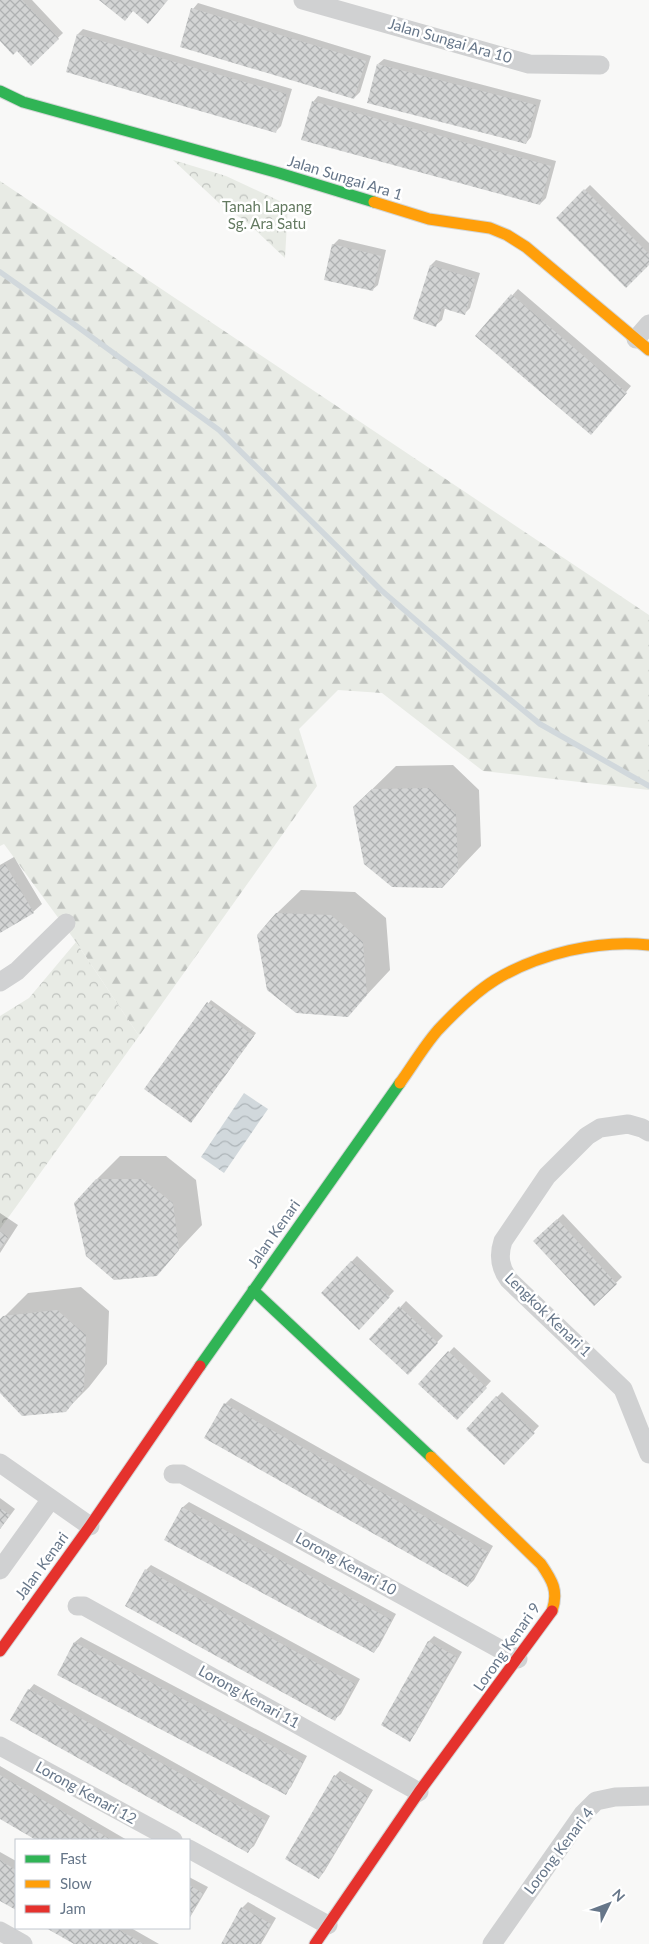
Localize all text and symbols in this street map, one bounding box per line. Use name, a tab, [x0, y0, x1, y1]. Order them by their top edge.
street label: Jalan Sungai Ara 10	[386, 14, 514, 66]
street label: Jalan Sungai Ara 1	[286, 151, 405, 203]
park label: Tanah Lapang Sg. Ara Satu	[222, 197, 312, 232]
street label: Jalan Kenari	[243, 1196, 303, 1271]
street label: Lengkok Kenari 1	[502, 1269, 596, 1360]
street label: Jalan Kenari	[11, 1528, 72, 1603]
street label: Lorong Kenari 10	[293, 1528, 400, 1598]
street label: Lorong Kenari 9	[469, 1599, 543, 1694]
street label: Lorong Kenari 11	[196, 1661, 303, 1731]
street label: Lorong Kenari 12	[33, 1757, 140, 1827]
street label: Lorong Kenari 4	[520, 1803, 597, 1897]
legend	[15, 1839, 190, 1929]
text: Fast	[60, 1849, 87, 1867]
text: Slow	[60, 1874, 92, 1892]
north arrow	[584, 1879, 634, 1929]
text: N	[609, 1885, 629, 1905]
text: Jam	[60, 1899, 86, 1917]

